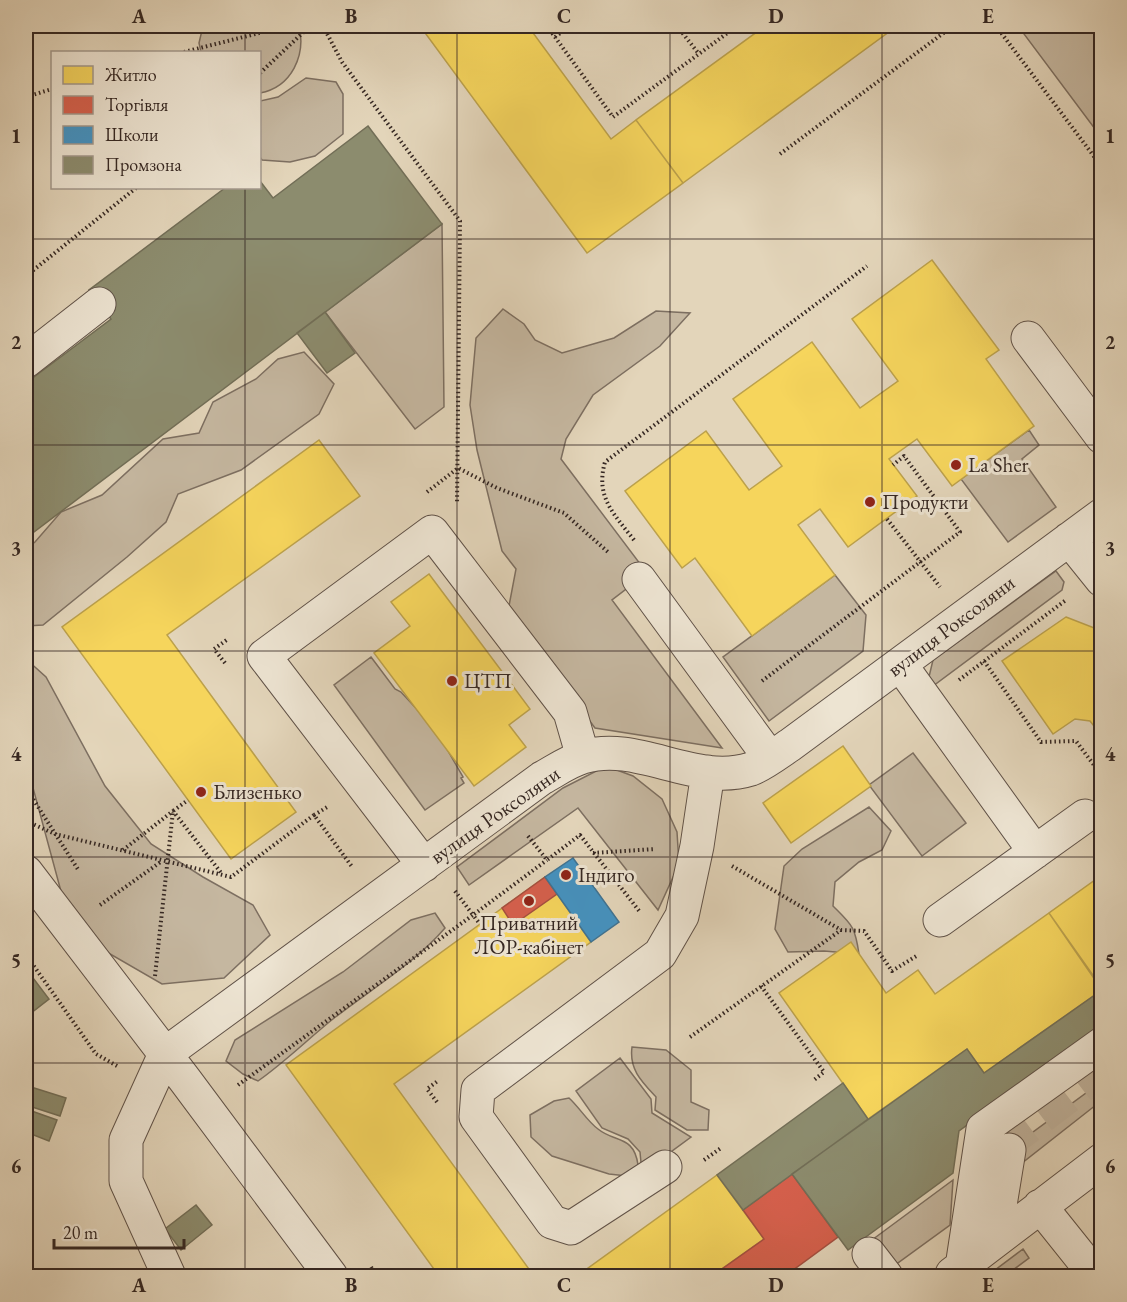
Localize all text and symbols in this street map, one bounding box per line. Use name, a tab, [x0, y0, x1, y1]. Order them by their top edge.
text: A	[131, 3, 147, 29]
text: B	[345, 3, 357, 29]
text: C	[557, 3, 571, 29]
text: D	[768, 3, 784, 29]
text: E	[982, 3, 994, 29]
legend	[51, 51, 261, 189]
text: Житло	[104, 63, 157, 86]
text: Торгівля	[105, 93, 168, 116]
text: 1	[11, 123, 21, 149]
text: Школи	[105, 123, 159, 146]
text: 1	[1105, 123, 1115, 149]
text: Промзона	[105, 153, 182, 176]
text: 2	[11, 329, 22, 355]
text: 2	[1105, 329, 1116, 355]
place label: La Sher	[968, 451, 1029, 478]
marker: La Sher	[949, 458, 963, 472]
place label: Продукти	[882, 488, 969, 515]
marker: Продукти	[863, 495, 877, 509]
text: 3	[11, 535, 21, 561]
text: 3	[1105, 535, 1115, 561]
street label: вулиця Роксоляни	[882, 569, 1020, 682]
place label: ЦТП	[464, 667, 512, 694]
marker: ЦТП	[445, 674, 459, 688]
text: 4	[11, 741, 22, 767]
text: 4	[1105, 741, 1116, 767]
street label: вулиця Роксоляни	[424, 760, 565, 870]
place label: Близенько	[213, 778, 302, 805]
marker: Близенько	[194, 785, 208, 799]
place label: Індиго	[578, 861, 635, 888]
marker: Індиго	[559, 868, 573, 882]
marker: Приватний ЛОР-кабінет	[522, 894, 536, 908]
place label: Приватний ЛОР-кабінет	[475, 909, 584, 960]
text: 5	[11, 947, 21, 973]
text: 5	[1105, 947, 1115, 973]
text: 6	[11, 1153, 22, 1179]
text: 6	[1105, 1153, 1116, 1179]
scale bar	[54, 1212, 184, 1250]
text: 20 m	[63, 1221, 98, 1244]
text: A	[131, 1272, 147, 1298]
text: B	[345, 1272, 357, 1298]
text: C	[557, 1272, 571, 1298]
text: D	[768, 1272, 784, 1298]
text: E	[982, 1272, 994, 1298]

